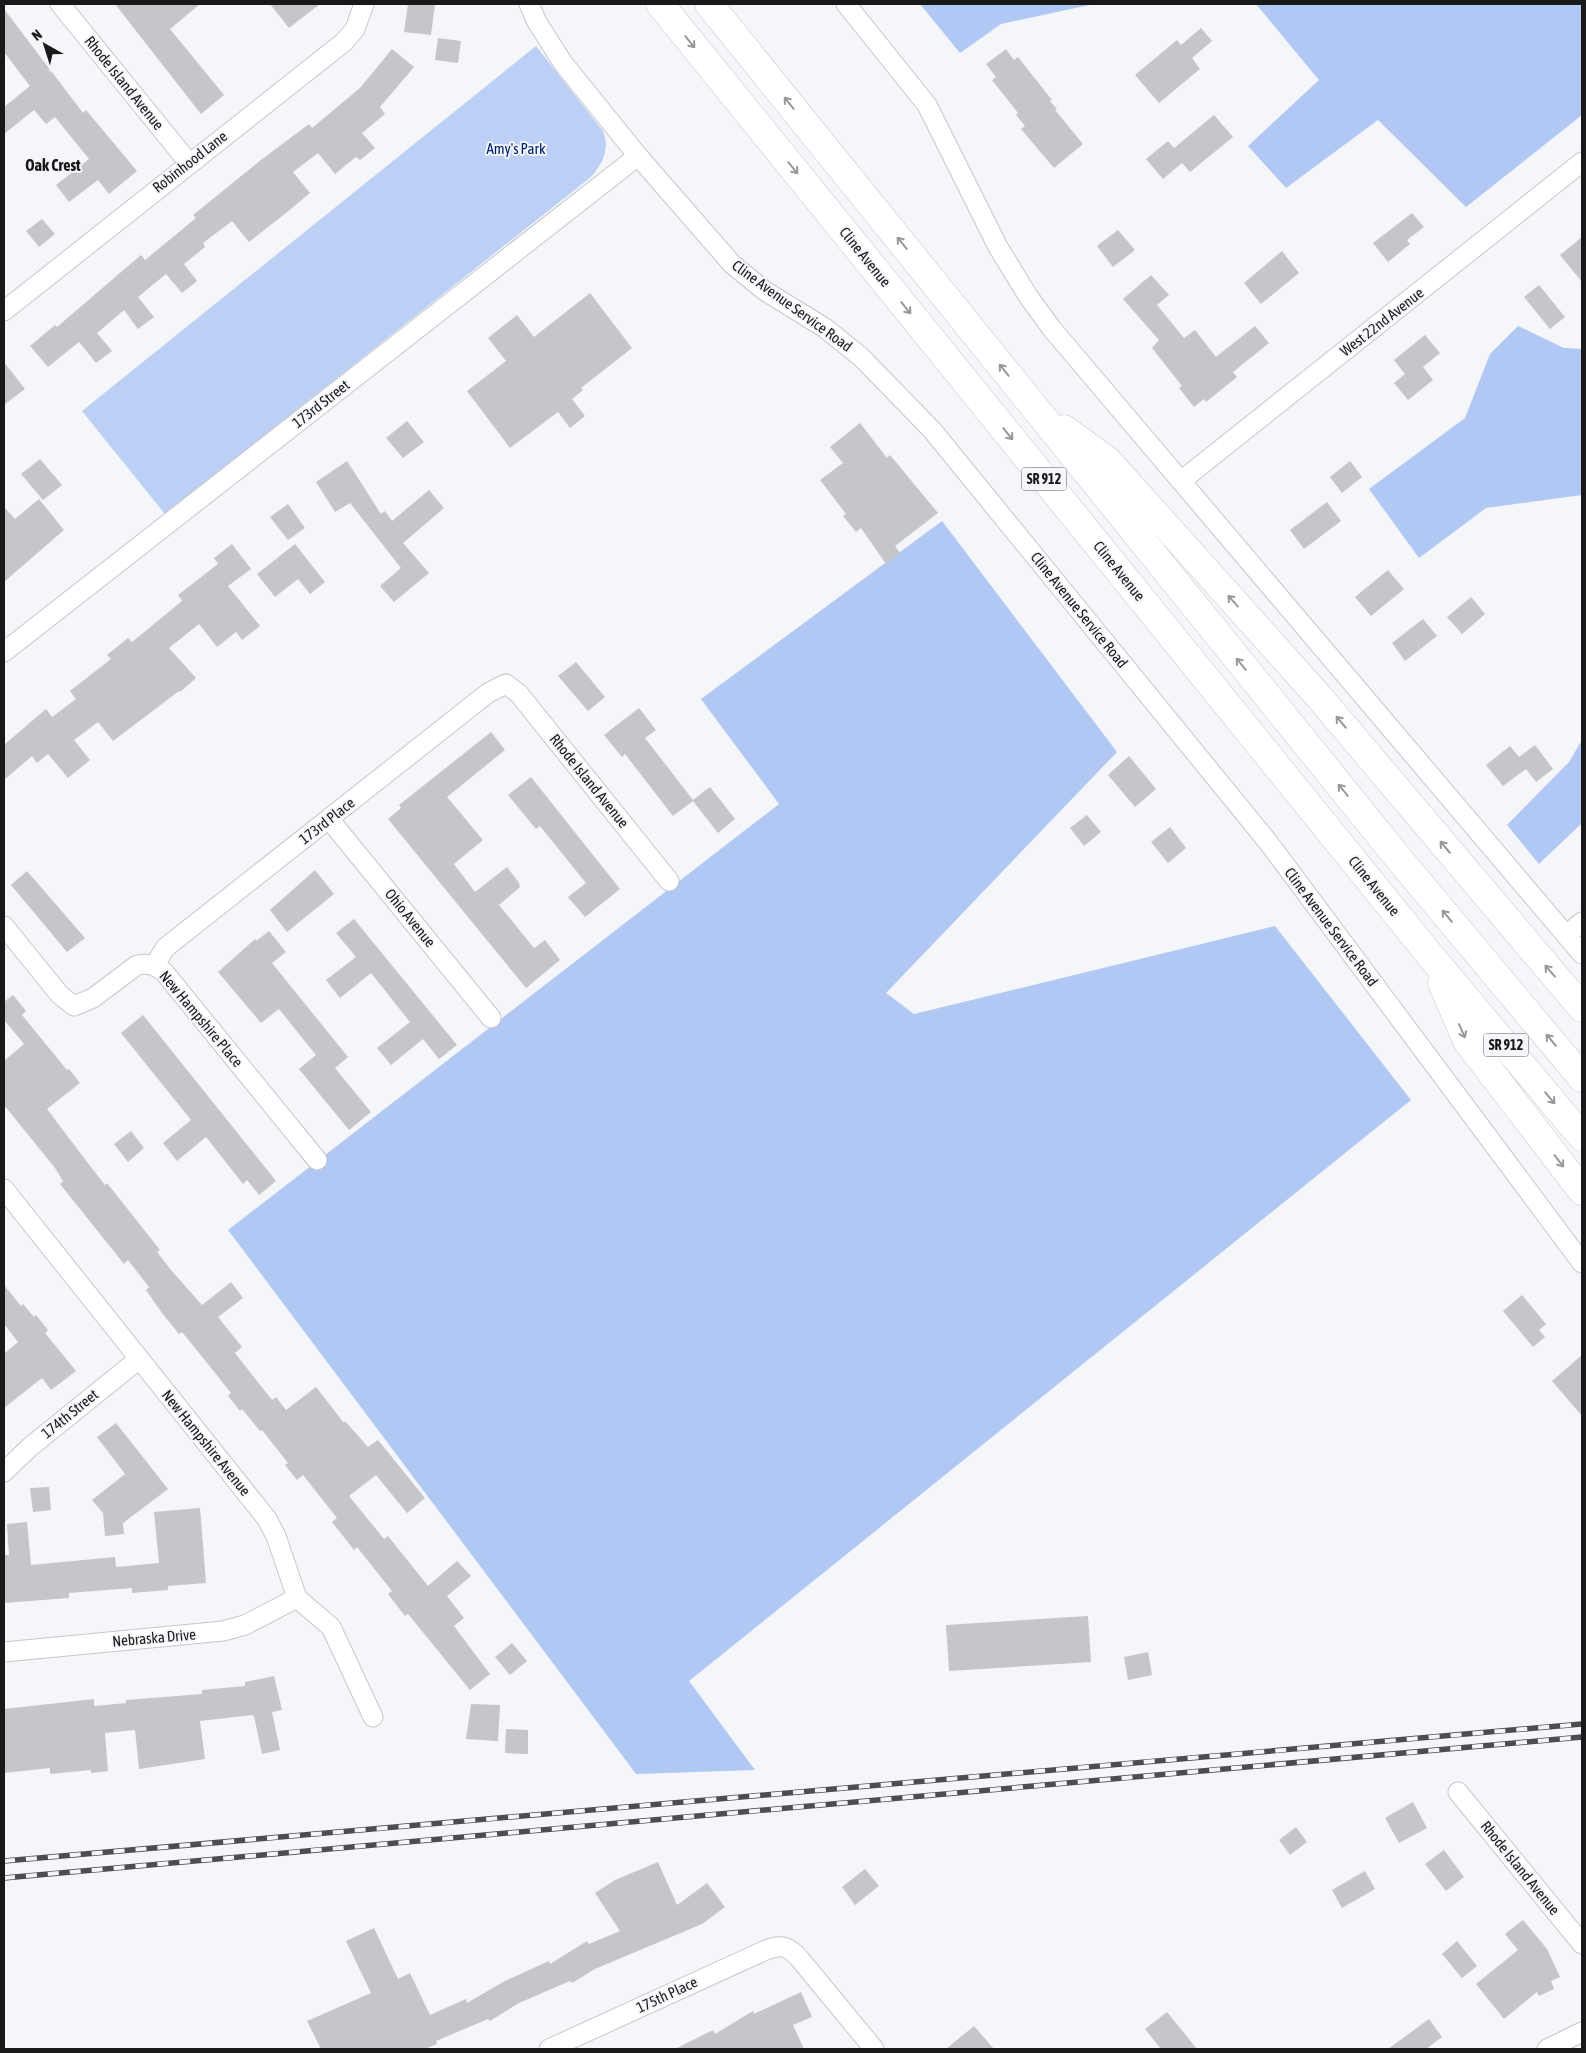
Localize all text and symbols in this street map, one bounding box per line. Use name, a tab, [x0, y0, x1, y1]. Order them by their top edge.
north arrow	[20, 20, 70, 70]
text: N	[29, 26, 45, 44]
street label: Rhode Island Avenue	[81, 32, 168, 133]
one-way arrow	[685, 35, 696, 48]
one-way arrow	[784, 97, 795, 110]
street label: Robinhood Lane	[149, 127, 230, 196]
park label: Amy's Park	[486, 140, 546, 157]
district label: Oak Crest	[25, 156, 81, 174]
one-way arrow	[787, 161, 798, 174]
street label: Cline Avenue	[836, 223, 895, 290]
one-way arrow	[897, 237, 908, 250]
street label: Cline Avenue Service Road	[729, 256, 856, 355]
street label: West 22nd Avenue	[1337, 284, 1427, 359]
one-way arrow	[900, 301, 911, 314]
one-way arrow	[999, 364, 1010, 377]
street label: 173rd Street	[289, 376, 353, 431]
one-way arrow	[1003, 427, 1014, 440]
road number: SR 912	[1022, 468, 1066, 490]
street label: Cline Avenue	[1090, 537, 1149, 604]
street label: Cline Avenue Service Road	[1027, 548, 1131, 671]
one-way arrow	[1227, 594, 1239, 607]
one-way arrow	[1236, 658, 1247, 671]
one-way arrow	[1335, 716, 1346, 729]
street label: Rhode Island Avenue	[546, 730, 633, 831]
one-way arrow	[1338, 784, 1349, 797]
street label: 173rd Place	[296, 794, 358, 847]
one-way arrow	[1440, 840, 1451, 853]
street label: Cline Avenue	[1345, 852, 1404, 919]
street label: Cline Avenue Service Road	[1281, 864, 1382, 989]
street label: Ohio Avenue	[382, 885, 439, 950]
one-way arrow	[1441, 909, 1452, 922]
one-way arrow	[1545, 964, 1556, 977]
street label: New Hampshire Place	[156, 967, 247, 1070]
one-way arrow	[1458, 1023, 1468, 1038]
road number: SR 912	[1484, 1034, 1528, 1056]
one-way arrow	[1545, 1034, 1557, 1047]
one-way arrow	[1545, 1092, 1556, 1105]
one-way arrow	[1554, 1154, 1565, 1167]
street label: 174th Street	[38, 1386, 101, 1442]
street label: New Hampshire Avenue	[159, 1386, 254, 1499]
street label: Nebraska Drive	[111, 1625, 197, 1650]
street label: Rhode Island Avenue	[1477, 1817, 1564, 1918]
street label: 175th Place	[634, 1973, 700, 2016]

